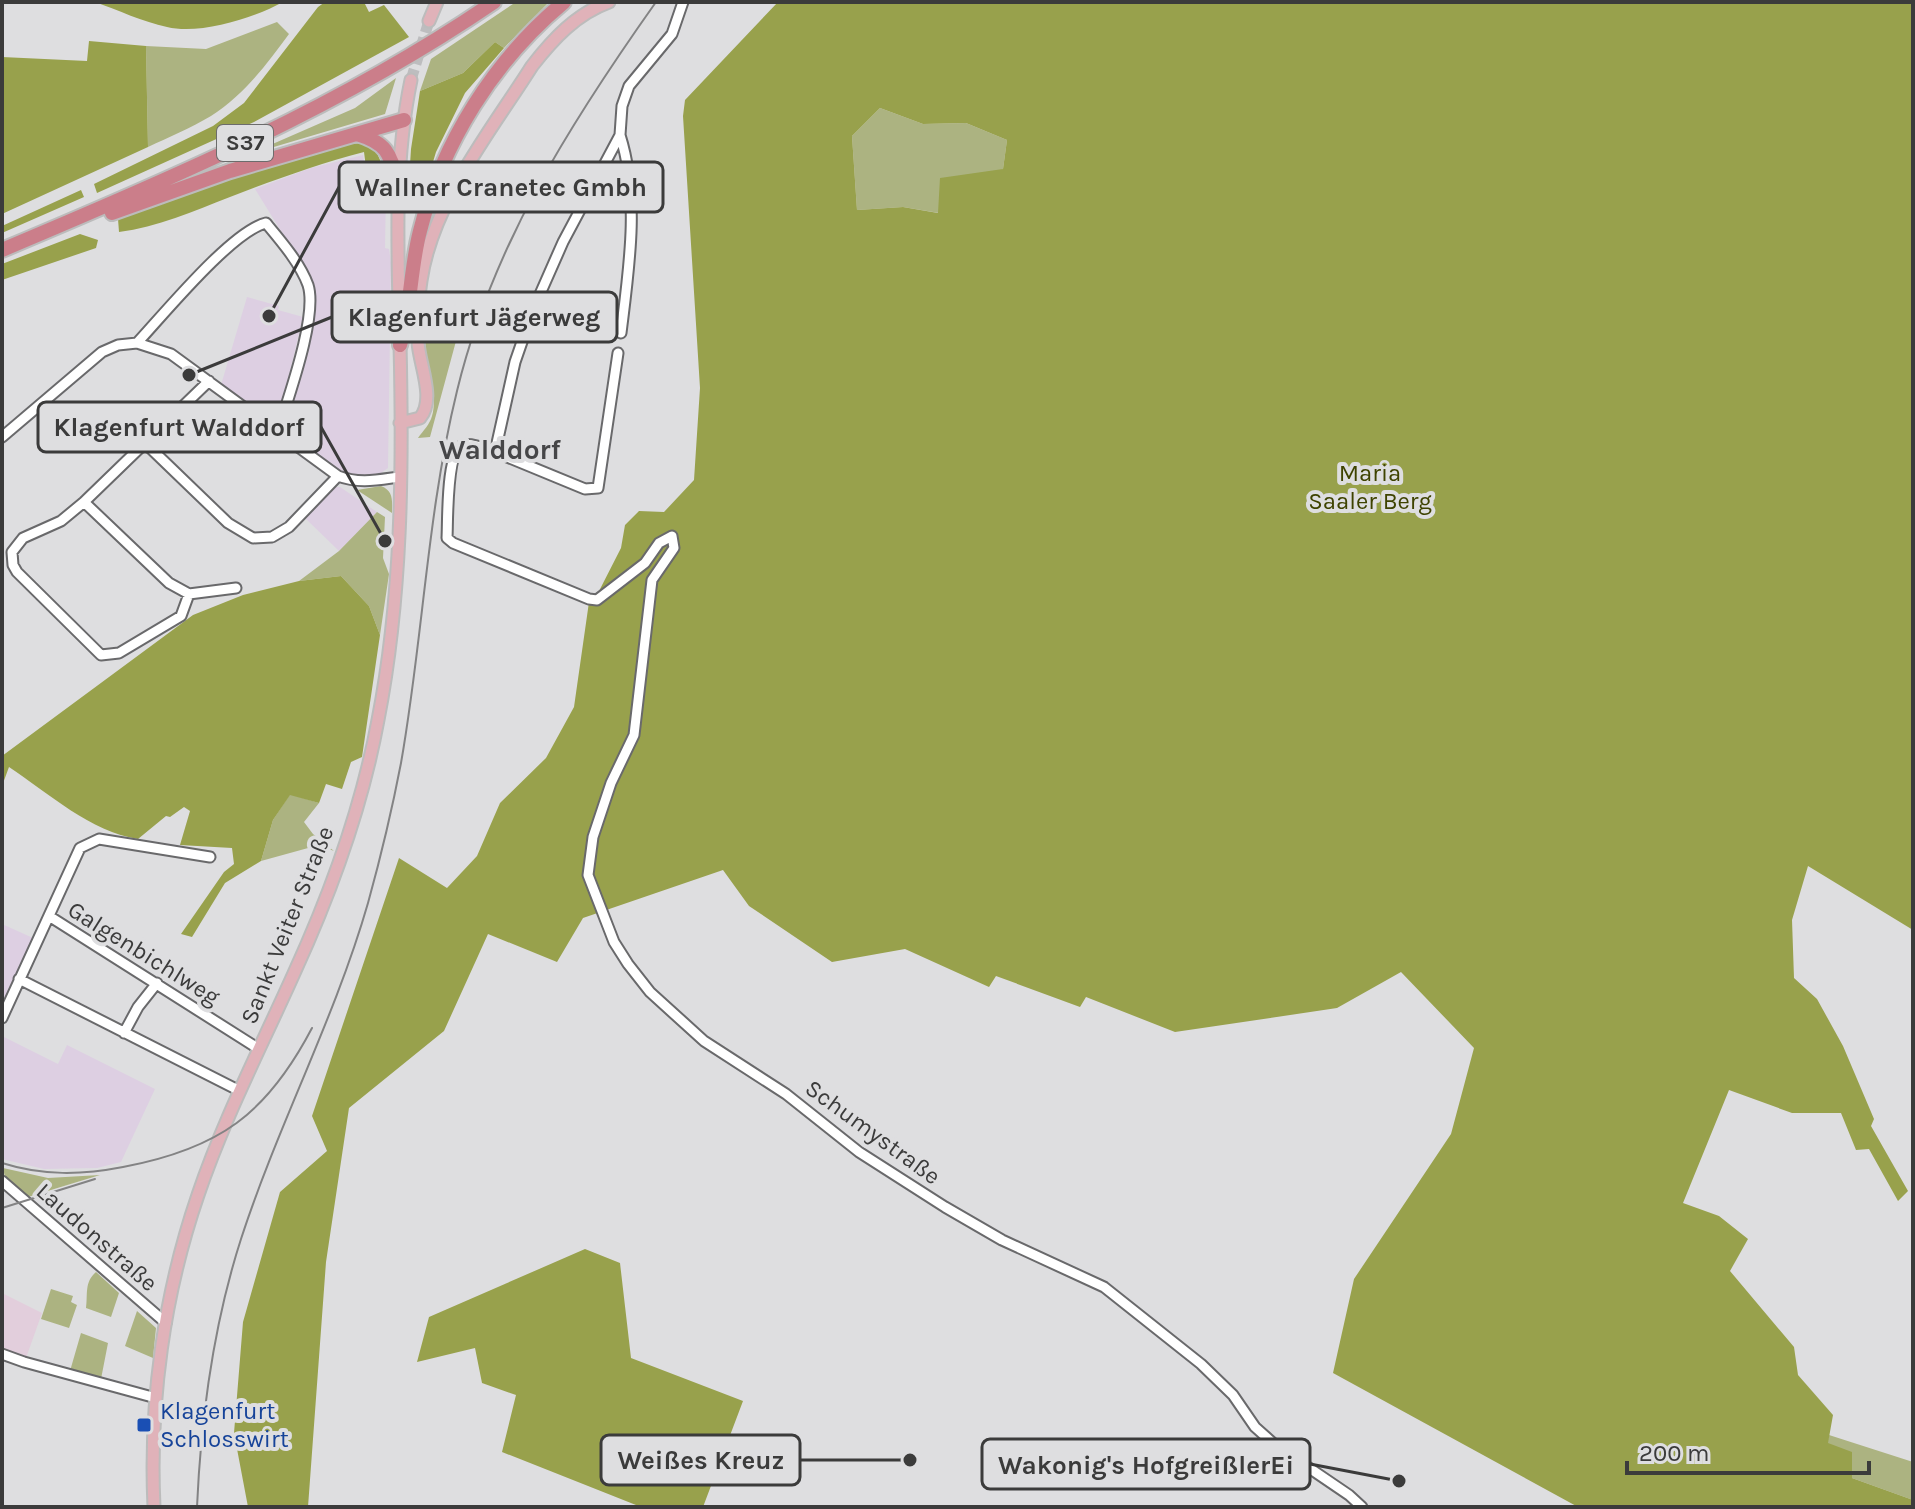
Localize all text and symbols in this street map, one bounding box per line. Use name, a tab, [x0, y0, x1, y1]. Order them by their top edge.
road number: S37	[217, 125, 273, 161]
callout: Wallner Cranetec Gmbh	[339, 162, 663, 212]
text: Wallner Cranetec Gmbh	[355, 172, 647, 203]
callout: Klagenfurt Jägerweg	[332, 292, 617, 342]
text: Klagenfurt Jägerweg	[348, 302, 600, 333]
callout: Klagenfurt Walddorf	[38, 402, 321, 452]
text: Klagenfurt Walddorf	[53, 412, 305, 443]
district label: Walddorf	[439, 433, 562, 466]
park label: Maria Saaler Berg	[1308, 459, 1432, 515]
street label: Sankt Veiter Straße	[235, 822, 339, 1028]
street label: Galgenbichlweg	[63, 895, 226, 1011]
street label: Schumystraße	[800, 1074, 946, 1190]
street label: Laudonstraße	[31, 1177, 163, 1297]
place label: Klagenfurt Schlosswirt	[160, 1397, 289, 1453]
marker: Klagenfurt Schlosswirt	[135, 1416, 153, 1434]
scale bar	[1627, 1425, 1869, 1475]
callout: Weißes Kreuz	[601, 1435, 800, 1485]
callout: Wakonig's HofgreißlerEi	[982, 1439, 1310, 1489]
text: 200 m	[1639, 1439, 1710, 1467]
text: Weißes Kreuz	[618, 1445, 784, 1476]
text: Wakonig's HofgreißlerEi	[998, 1450, 1294, 1481]

